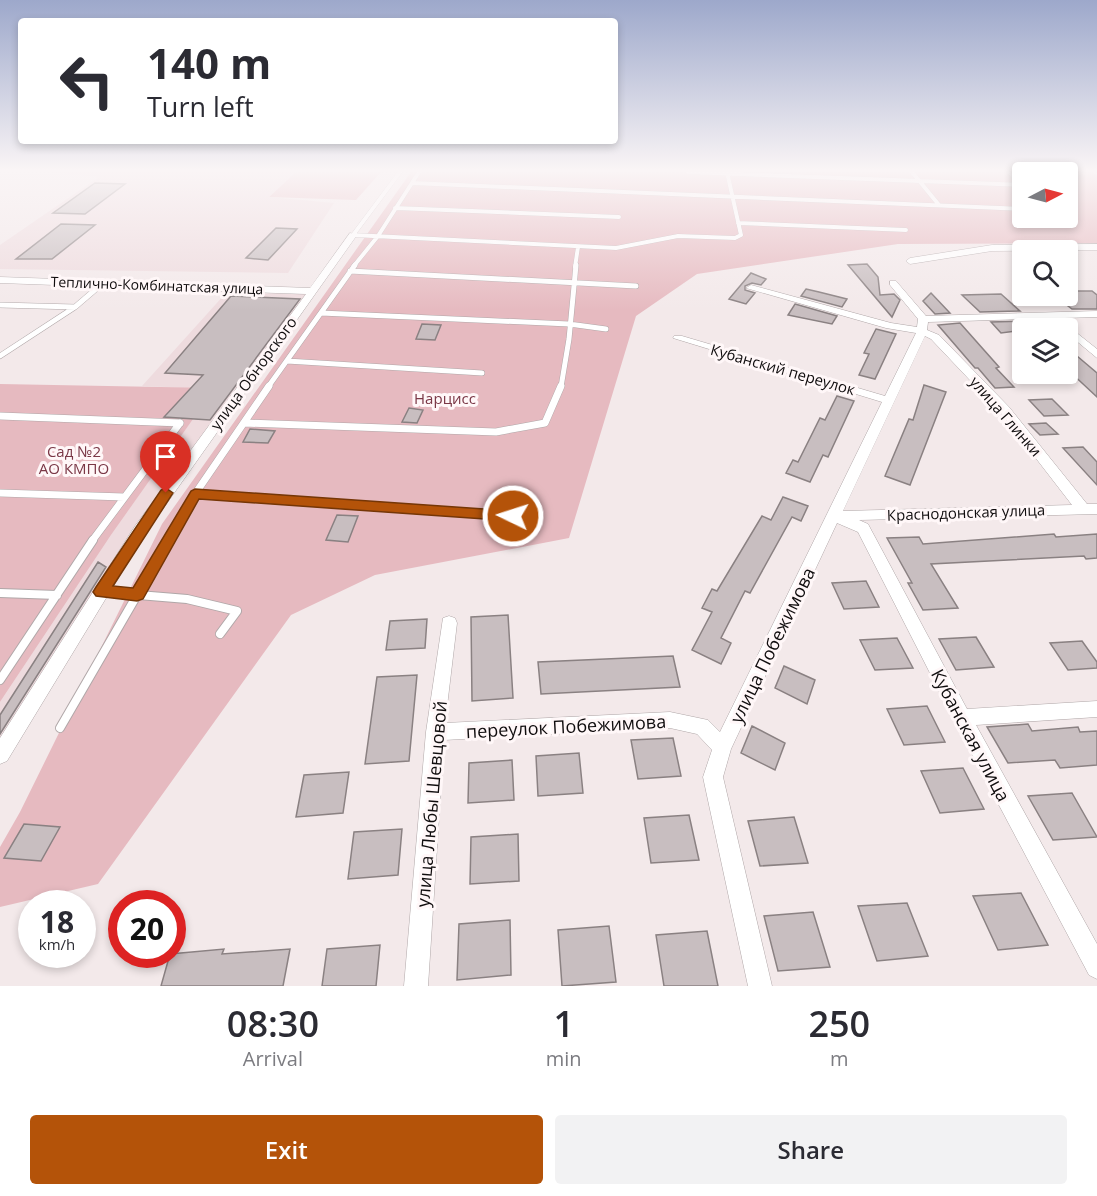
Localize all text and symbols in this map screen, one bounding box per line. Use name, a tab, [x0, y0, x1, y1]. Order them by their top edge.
text: 140 m	[147, 34, 271, 91]
icon: left	[48, 42, 126, 120]
text: Turn left	[147, 88, 254, 125]
north arrow	[1012, 162, 1078, 228]
map controls	[1012, 162, 1078, 384]
button: search	[1012, 240, 1078, 306]
street label: Теплично-Комбинатская улица	[50, 272, 264, 298]
street label: улица Обнорского	[205, 313, 301, 433]
button: layers	[1012, 318, 1078, 384]
street label: Кубанский переулок	[708, 339, 858, 399]
street label: улица Глинки	[966, 372, 1046, 460]
park label: Нарцисс	[414, 388, 476, 408]
pin	[140, 431, 191, 493]
icon: arrive	[149, 440, 182, 473]
park label: Сад №2 АО КМПО	[39, 441, 109, 478]
position arrow	[481, 484, 545, 548]
street label: Краснодонская улица	[887, 499, 1045, 525]
street label: улица Побежимова	[724, 563, 820, 727]
street label: Кубанская улица	[926, 665, 1016, 805]
street label: улица Любы Шевцовой	[410, 700, 452, 908]
street label: переулок Побежимова	[465, 709, 667, 743]
speed limit sign: 20	[108, 890, 186, 968]
text: 18	[40, 901, 74, 942]
text: km/h	[39, 934, 75, 954]
text: 08:30	[227, 999, 319, 1048]
text: 1	[553, 999, 574, 1048]
text: 250	[808, 999, 870, 1048]
text: Arrival	[243, 1045, 303, 1072]
text: min	[546, 1045, 582, 1072]
text: m	[830, 1045, 849, 1072]
button: Exit	[30, 1115, 543, 1184]
button: Share	[555, 1115, 1067, 1184]

